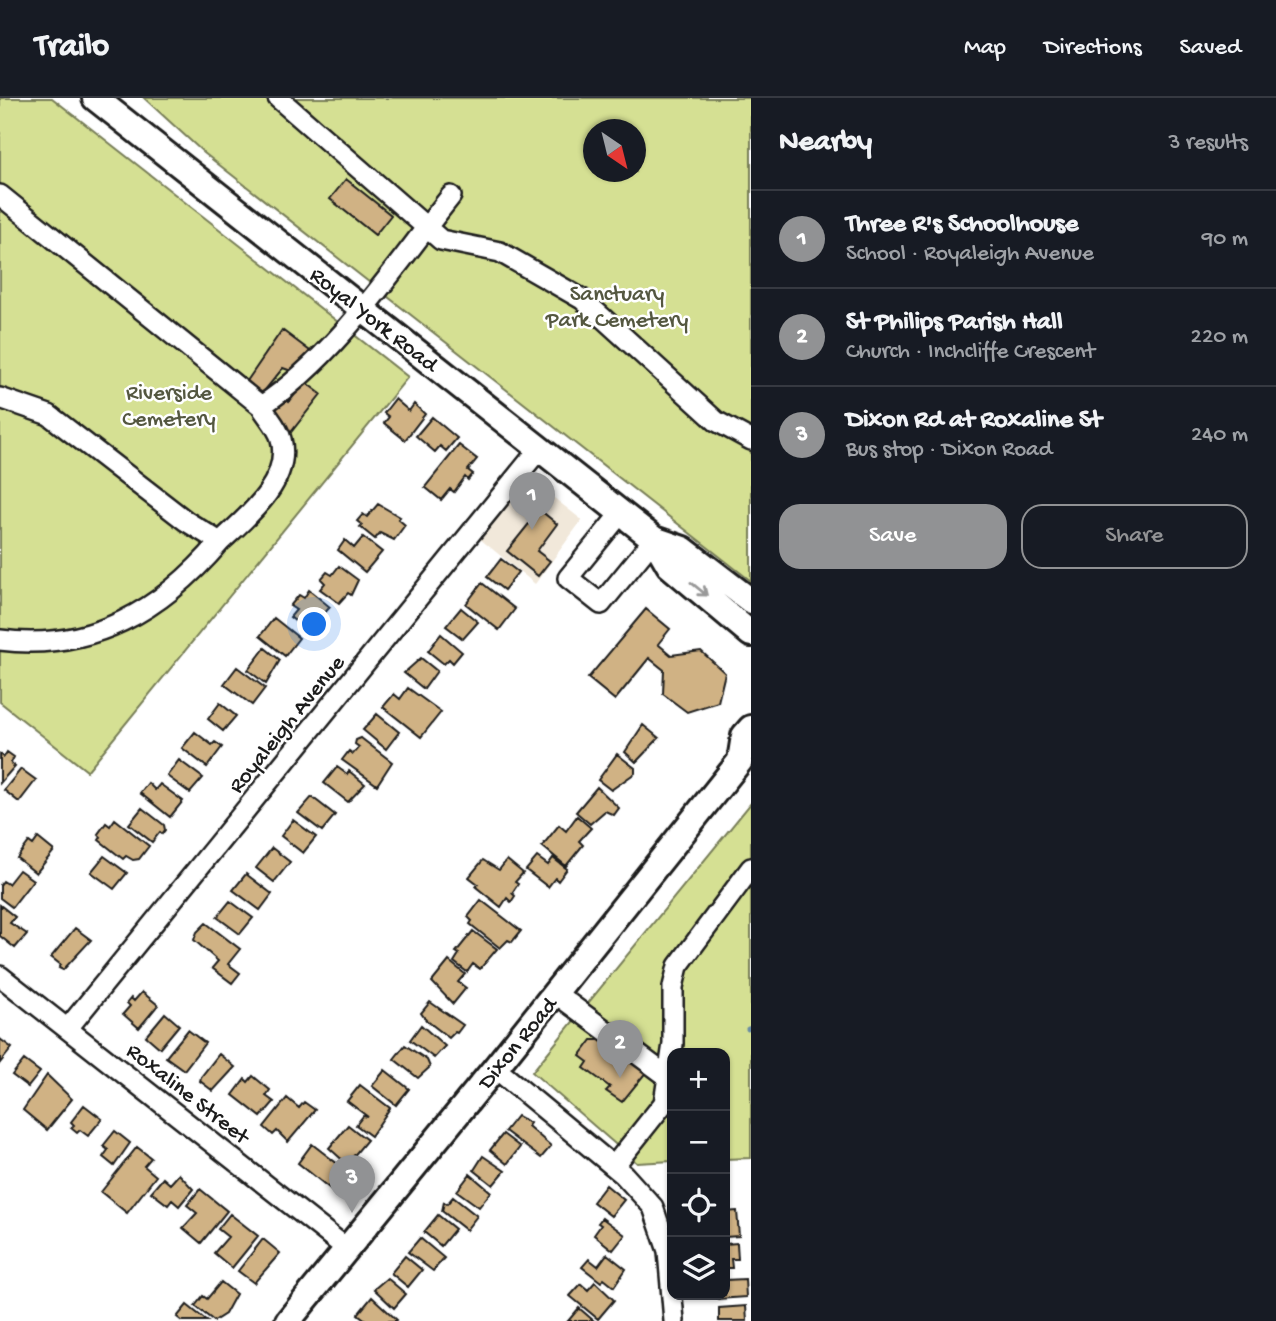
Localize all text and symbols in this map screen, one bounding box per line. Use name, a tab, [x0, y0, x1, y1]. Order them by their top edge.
text: Trailo	[35, 29, 109, 67]
text: Map	[964, 34, 1006, 63]
text: Directions	[1044, 34, 1142, 63]
text: Saved	[1180, 34, 1241, 63]
north arrow	[583, 119, 646, 182]
text: Nearby	[779, 126, 872, 161]
text: 3 results	[1168, 130, 1248, 157]
text: Three R's Schoolhouse	[846, 210, 1078, 241]
text: 1	[797, 226, 807, 253]
text: 90 m	[1202, 226, 1248, 253]
text: School · Royaleigh Avenue	[846, 241, 1094, 268]
street label: Royal York Road	[303, 262, 444, 380]
park label: Sanctuary Park Cemetery	[545, 282, 688, 335]
text: St Philips Parish Hall	[846, 308, 1063, 339]
text: 2	[796, 324, 808, 351]
text: 220 m	[1191, 324, 1248, 351]
text: Church · Inchcliffe Crescent	[846, 339, 1095, 366]
park label: Riverside Cemetery	[122, 381, 216, 434]
text: Dixon Rd at Roxaline St	[846, 406, 1102, 437]
text: 3	[796, 422, 808, 449]
text: 240 m	[1191, 422, 1248, 449]
text: Bus stop · Dixon Road	[846, 437, 1052, 464]
pin: 1	[509, 472, 555, 530]
button: Save	[779, 504, 1007, 569]
button: Share	[1021, 504, 1248, 569]
one-way arrow	[689, 581, 707, 596]
your location	[297, 607, 331, 641]
street label: Royaleigh Avenue	[224, 650, 352, 800]
street label: Dixon Road	[472, 992, 565, 1097]
pin: 2	[597, 1020, 643, 1078]
street label: Roxaline Street	[120, 1038, 255, 1152]
map controls	[667, 1048, 730, 1300]
button: +	[667, 1048, 730, 1111]
button: −	[667, 1111, 730, 1174]
pin: 3	[329, 1155, 375, 1213]
button: locate	[667, 1174, 730, 1237]
button: layers	[667, 1237, 730, 1300]

